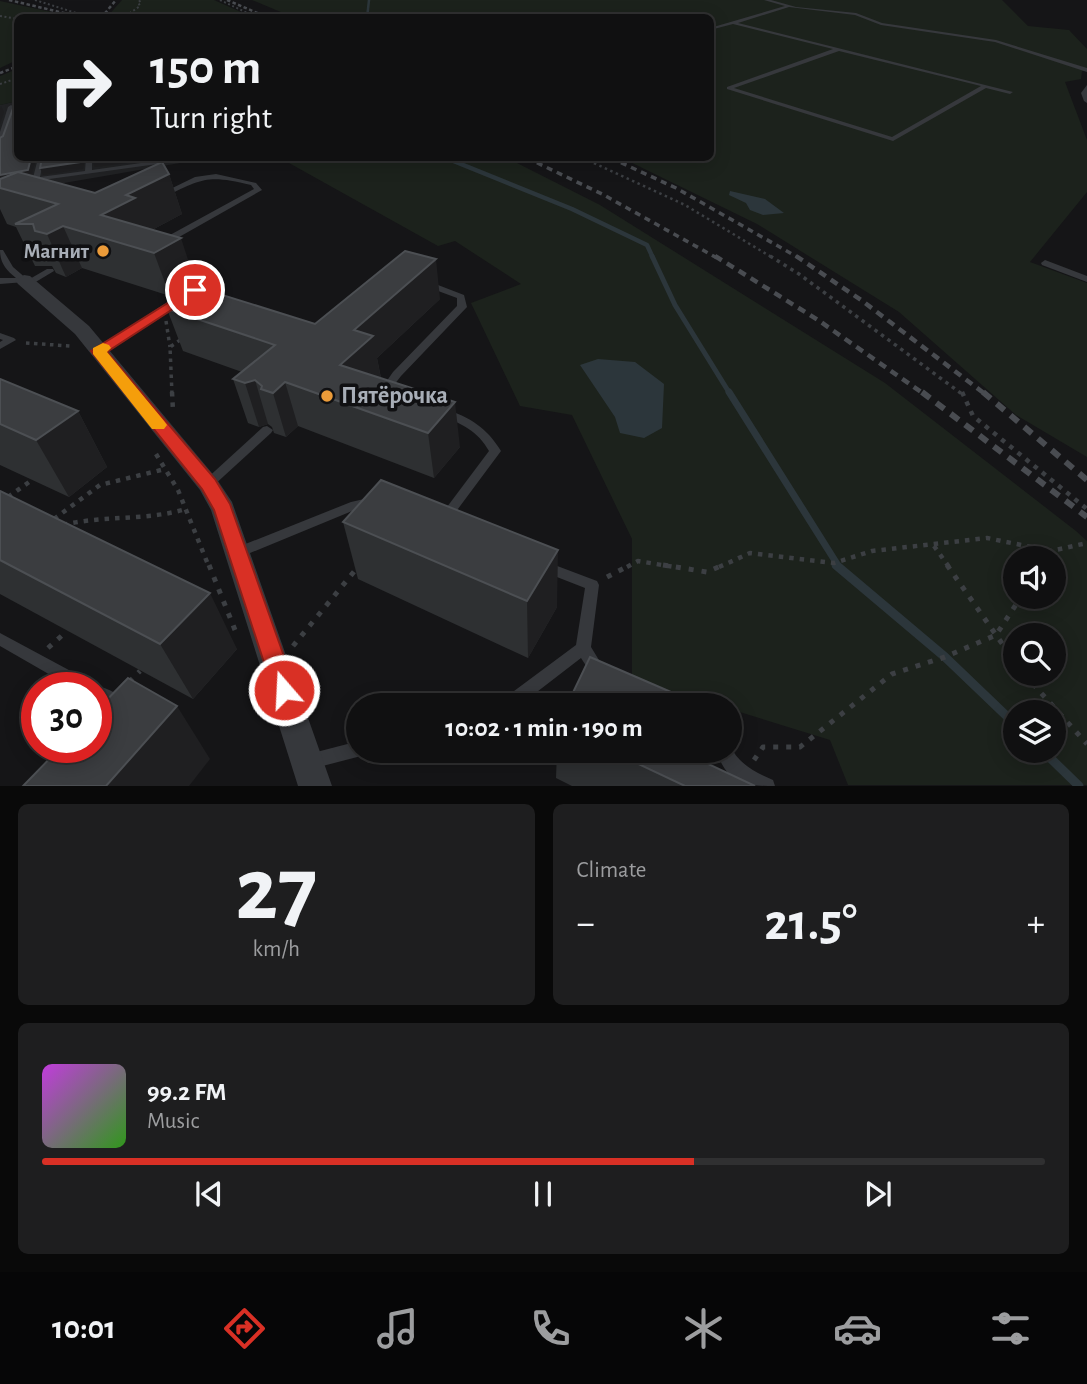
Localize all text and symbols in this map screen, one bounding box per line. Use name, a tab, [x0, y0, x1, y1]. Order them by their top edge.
icon: right	[35, 42, 126, 133]
text: 150 m	[150, 44, 261, 93]
text: Turn right	[150, 102, 272, 134]
place label: Магнит	[23, 241, 90, 262]
marker: Магнит	[95, 243, 111, 259]
pin	[165, 260, 225, 320]
icon: arrive	[176, 271, 214, 309]
place label: Пятёрочка	[341, 384, 448, 408]
marker: Пятёрочка	[319, 388, 335, 404]
map controls	[1003, 546, 1066, 763]
button: sound	[1003, 546, 1066, 609]
button: search	[1003, 623, 1066, 686]
position arrow	[247, 653, 321, 727]
speed limit sign: 30	[21, 672, 112, 763]
button: layers	[1003, 700, 1066, 763]
text: 10:02 · 1 min · 190 m	[445, 715, 643, 741]
text: 27	[235, 845, 317, 936]
text: Climate	[577, 859, 646, 882]
text: 21.5°	[764, 897, 857, 949]
text: −	[577, 905, 595, 943]
text: +	[1027, 905, 1045, 943]
text: km/h	[253, 938, 300, 961]
text: 99.2 FM	[147, 1079, 227, 1105]
text: Music	[147, 1110, 199, 1133]
icon: previous	[190, 1175, 228, 1213]
icon: pause	[524, 1175, 562, 1213]
icon: next	[859, 1175, 897, 1213]
icon: directions	[220, 1304, 269, 1353]
icon: music	[373, 1304, 422, 1353]
icon: phone	[526, 1304, 575, 1353]
icon: climate	[679, 1304, 728, 1353]
icon: car	[833, 1304, 882, 1353]
icon: filters	[986, 1304, 1035, 1353]
text: 10:01	[52, 1312, 116, 1344]

